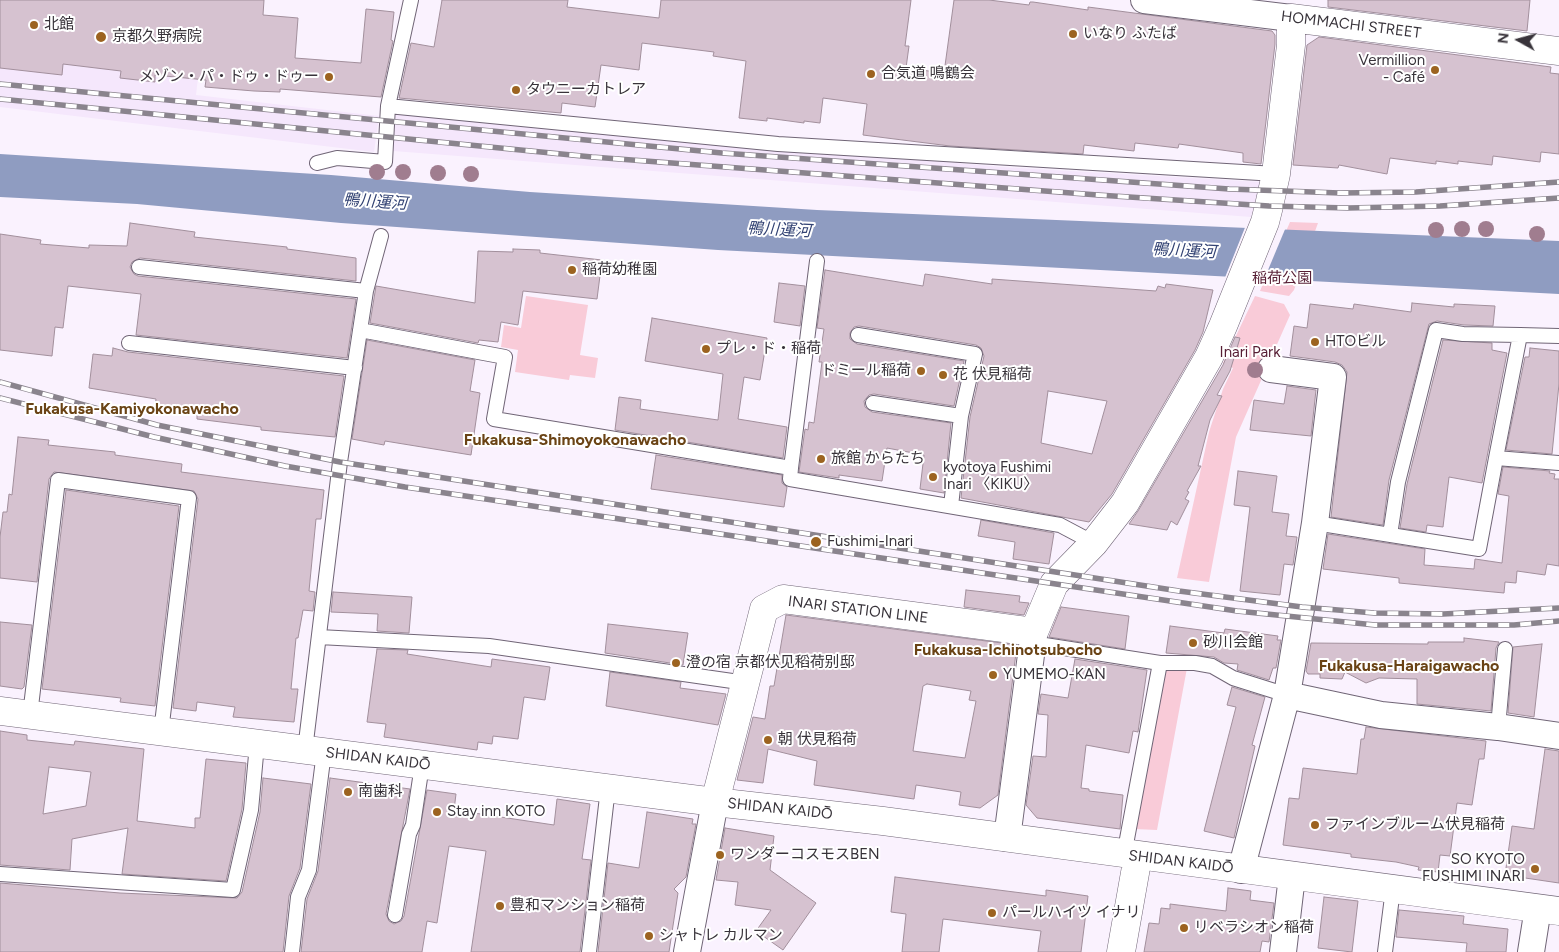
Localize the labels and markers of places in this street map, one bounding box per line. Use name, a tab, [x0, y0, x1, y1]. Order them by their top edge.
place label: 北館	[44, 16, 74, 34]
marker: 北館	[28, 19, 40, 31]
place label: いなり ふたば	[1083, 25, 1177, 43]
place label: 京都久野病院	[112, 28, 202, 46]
marker: いなり ふたば	[1067, 28, 1079, 40]
marker: 京都久野病院	[94, 30, 108, 44]
place label: Vermillion - Café	[1359, 52, 1425, 87]
marker: Vermillion - Café	[1429, 64, 1441, 76]
place label: 合気道 鳴鶴会	[881, 65, 975, 83]
place label: メゾン・パ・ドゥ・ドゥー	[139, 68, 319, 86]
marker: 合気道 鳴鶴会	[865, 68, 877, 80]
marker: メゾン・パ・ドゥ・ドゥー	[323, 71, 335, 83]
place label: タウニーカトレア	[526, 81, 646, 99]
marker: タウニーカトレア	[510, 84, 522, 96]
place label: 稲荷幼稚園	[582, 261, 657, 279]
marker: 稲荷幼稚園	[566, 264, 578, 276]
place label: HTOビル	[1325, 333, 1386, 351]
marker: HTOビル	[1309, 336, 1321, 348]
place label: プレ・ド・稲荷	[716, 340, 821, 358]
marker: プレ・ド・稲荷	[700, 343, 712, 355]
place label: ドミール稲荷	[821, 362, 911, 380]
marker: ドミール稲荷	[915, 365, 927, 377]
place label: 花 伏見稲荷	[953, 366, 1032, 384]
marker: 花 伏見稲荷	[937, 369, 949, 381]
place label: 旅館 からたち	[831, 450, 925, 468]
marker: 旅館 からたち	[815, 453, 827, 465]
place label: kyotoya Fushimi Inari 〈KIKU〉	[943, 459, 1051, 494]
marker: kyotoya Fushimi Inari 〈KIKU〉	[927, 471, 939, 483]
place label: Fushimi-Inari	[827, 533, 913, 551]
marker: Fushimi-Inari	[809, 535, 823, 549]
place label: 砂川会館	[1203, 634, 1263, 652]
marker: 砂川会館	[1187, 637, 1199, 649]
place label: 澄の宿 京都伏见稻荷别邸	[686, 654, 855, 672]
marker: 澄の宿 京都伏见稻荷别邸	[670, 657, 682, 669]
place label: YUMEMO-KAN	[1003, 666, 1106, 684]
marker: YUMEMO-KAN	[987, 669, 999, 681]
place label: 朝 伏見稻荷	[778, 731, 857, 749]
marker: 朝 伏見稻荷	[762, 734, 774, 746]
place label: 南歯科	[358, 783, 403, 801]
marker: 南歯科	[342, 786, 354, 798]
place label: Stay inn KOTO	[447, 803, 545, 821]
marker: Stay inn KOTO	[431, 806, 443, 818]
place label: ファインブルーム伏見稲荷	[1325, 816, 1505, 834]
marker: ファインブルーム伏見稲荷	[1309, 819, 1321, 831]
place label: ワンダーコスモスBEN	[730, 846, 880, 864]
marker: ワンダーコスモスBEN	[714, 849, 726, 861]
place label: SO KYOTO FUSHIMI INARI	[1422, 851, 1525, 886]
marker: SO KYOTO FUSHIMI INARI	[1529, 863, 1541, 875]
place label: 豊和マンション稲荷	[510, 897, 645, 915]
marker: 豊和マンション稲荷	[494, 900, 506, 912]
place label: パールハイツ イナリ	[1002, 904, 1141, 922]
marker: パールハイツ イナリ	[986, 907, 998, 919]
place label: リベラシオン稲荷	[1194, 919, 1314, 937]
marker: リベラシオン稲荷	[1178, 922, 1190, 934]
place label: シャトレ カルマン	[659, 927, 783, 945]
marker: シャトレ カルマン	[643, 930, 655, 942]

